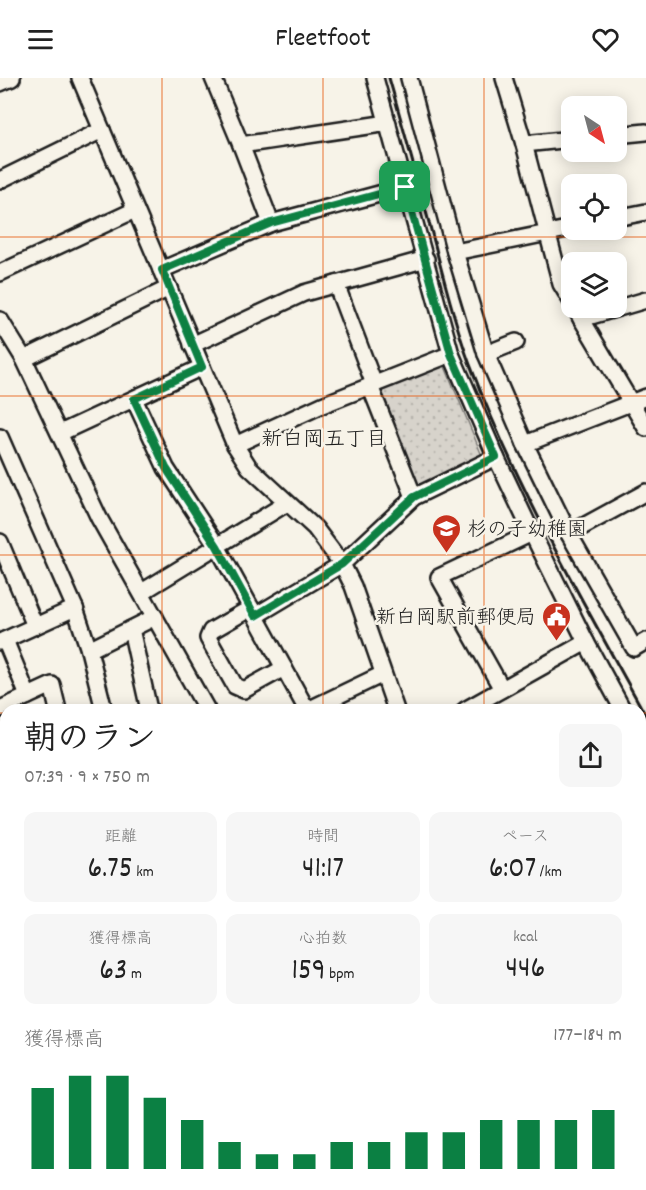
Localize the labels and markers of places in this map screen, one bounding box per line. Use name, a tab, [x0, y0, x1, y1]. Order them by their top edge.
pin	[379, 161, 430, 212]
school or university icon: 杉の子幼稚園	[430, 512, 462, 554]
place label: 杉の子幼稚園	[467, 517, 587, 545]
public building icon: 新白岡駅前郵便局	[541, 600, 573, 642]
place label: 新白岡駅前郵便局	[376, 605, 536, 633]

